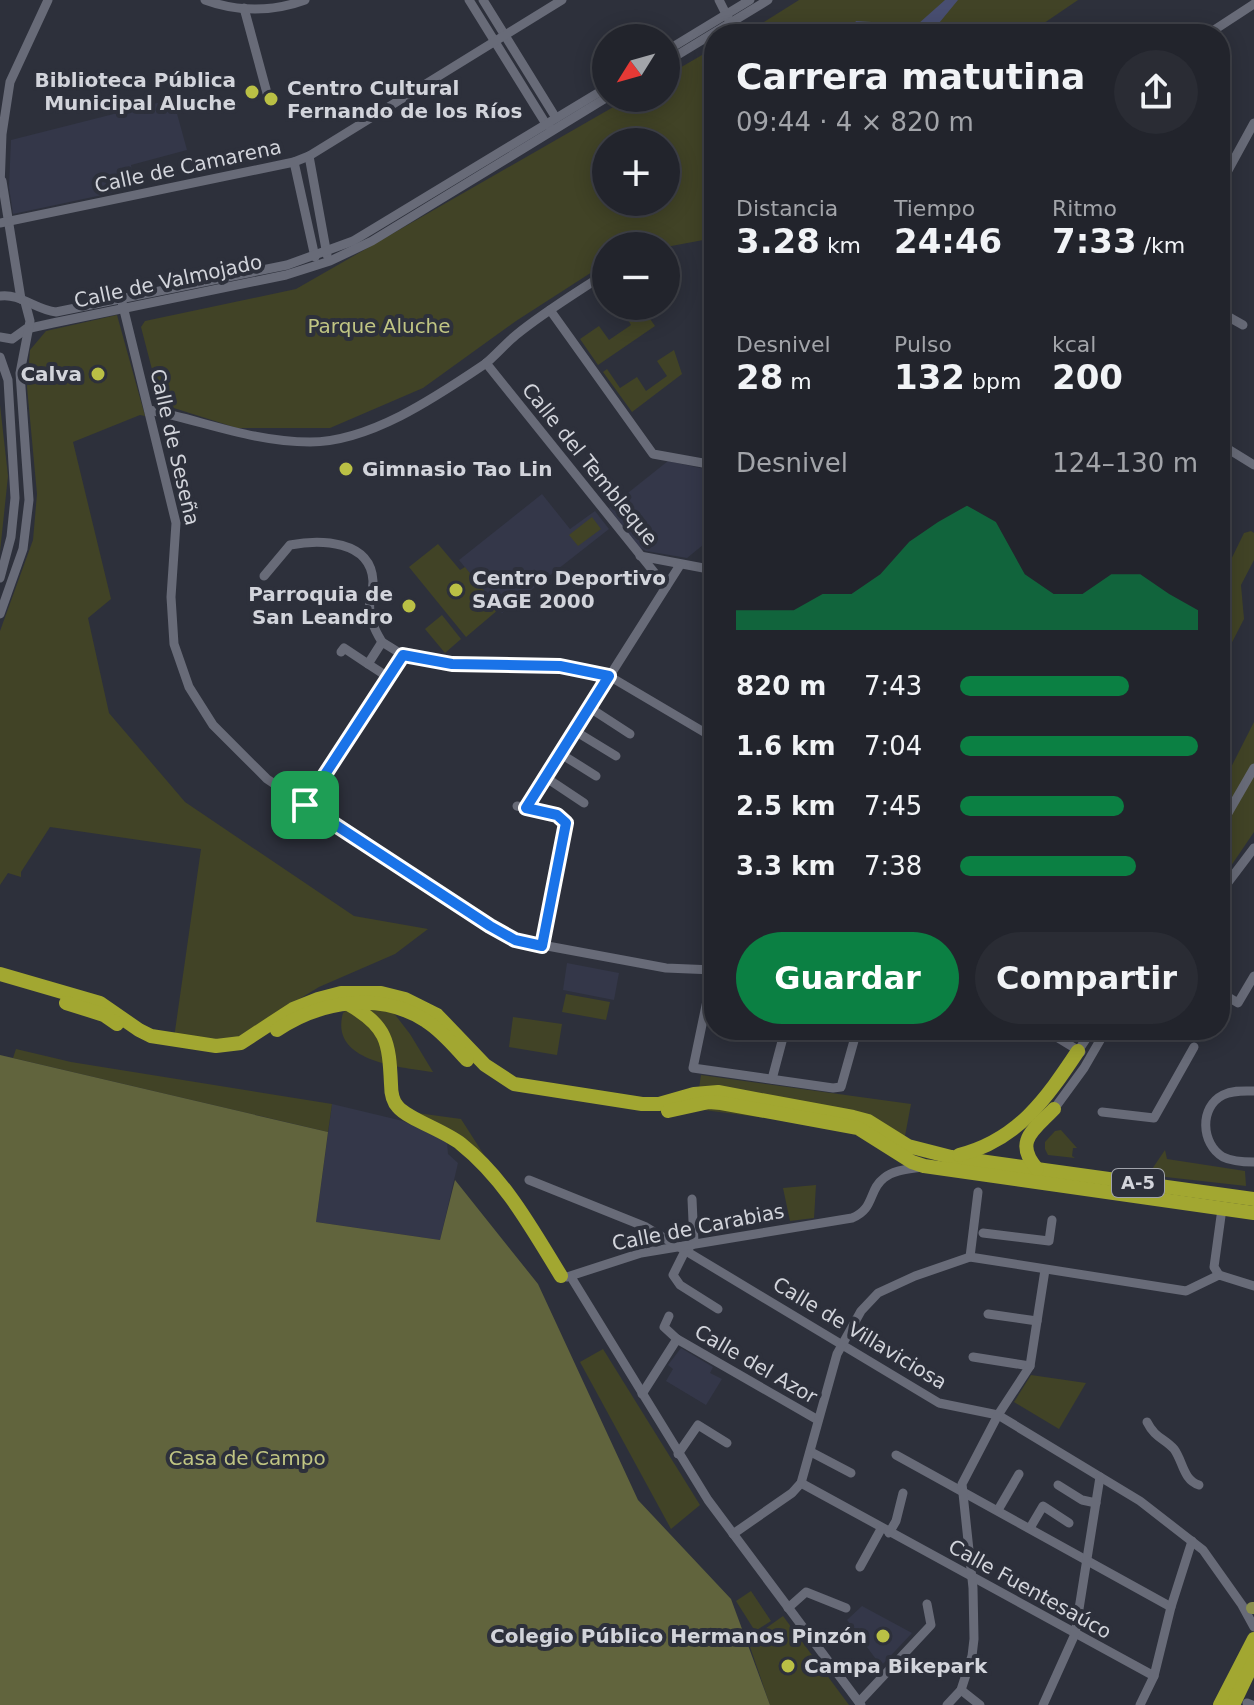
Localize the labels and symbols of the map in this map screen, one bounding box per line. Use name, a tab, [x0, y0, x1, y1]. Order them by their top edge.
north arrow	[592, 24, 680, 112]
place label: Biblioteca Pública Municipal Aluche	[34, 68, 236, 115]
place label: Centro Cultural Fernando de los Ríos	[287, 76, 522, 123]
marker: Biblioteca Pública Municipal Aluche	[243, 83, 261, 101]
marker: Centro Cultural Fernando de los Ríos	[262, 90, 280, 108]
street label: Calle de Camarena	[92, 134, 284, 198]
street label: Calle de Valmojado	[72, 249, 264, 313]
park label: Parque Aluche	[307, 314, 451, 338]
place label: Calva	[20, 362, 82, 386]
marker: Calva	[89, 365, 107, 383]
street label: Calle de Seseña	[145, 366, 205, 528]
street label: Calle del Tembleque	[517, 378, 663, 550]
place label: Gimnasio Tao Lin	[362, 457, 552, 481]
marker: Gimnasio Tao Lin	[337, 460, 355, 478]
place label: Centro Deportivo SAGE 2000	[472, 566, 666, 613]
marker: Centro Deportivo SAGE 2000	[447, 581, 465, 599]
place label: Parroquia de San Leandro	[248, 582, 393, 629]
marker: Parroquia de San Leandro	[400, 597, 418, 615]
pin	[271, 771, 339, 839]
road number: A-5	[1112, 1169, 1164, 1197]
street label: Calle de Carabias	[610, 1199, 786, 1255]
street label: Calle de Villaviciosa	[769, 1272, 951, 1394]
street label: Calle del Azor	[690, 1319, 822, 1409]
park label: Casa de Campo	[168, 1446, 326, 1470]
street label: Calle Fuentesaúco	[944, 1534, 1116, 1644]
place label: Colegio Público Hermanos Pinzón	[490, 1624, 867, 1648]
marker: Colegio Público Hermanos Pinzón	[874, 1627, 892, 1645]
place label: Campa Bikepark	[804, 1654, 988, 1678]
marker: Campa Bikepark	[779, 1657, 797, 1675]

